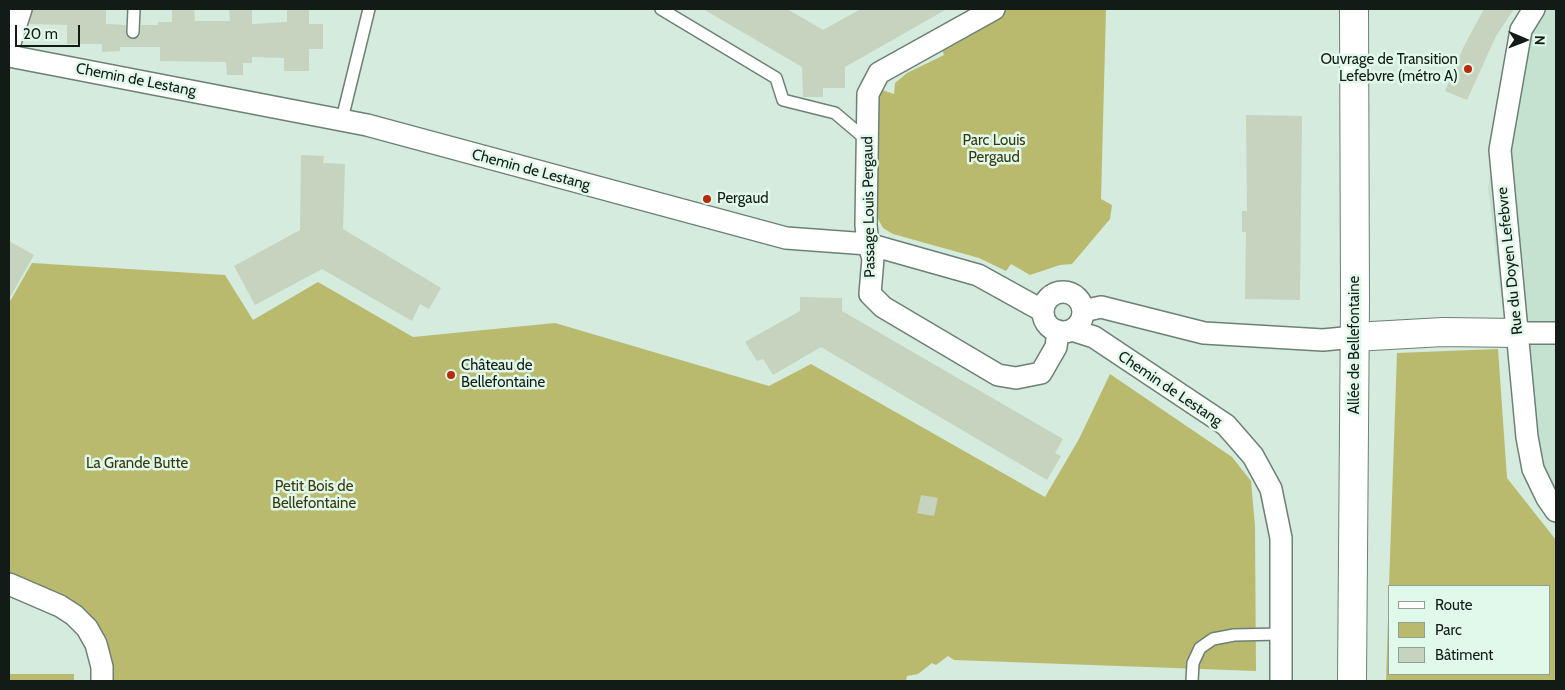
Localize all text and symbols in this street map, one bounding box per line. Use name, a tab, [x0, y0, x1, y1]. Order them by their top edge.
scale bar	[18, 15, 82, 47]
north arrow	[1500, 15, 1550, 65]
text: 20 m	[23, 25, 58, 43]
text: N	[1531, 35, 1549, 45]
place label: Ouvrage de Transition Lefebvre (métro A)	[1320, 51, 1458, 86]
street label: Chemin de Lestang	[74, 60, 198, 100]
marker: Ouvrage de Transition Lefebvre (métro A)	[1462, 63, 1474, 75]
park label: Parc Louis Pergaud	[962, 132, 1026, 167]
street label: Passage Louis Pergaud	[859, 136, 879, 278]
street label: Chemin de Lestang	[470, 146, 592, 194]
street label: Rue du Doyen Lefebvre	[1493, 186, 1527, 336]
place label: Pergaud	[717, 190, 769, 208]
marker: Pergaud	[701, 193, 713, 205]
street label: Allée de Bellefontaine	[1346, 276, 1364, 414]
street label: Chemin de Lestang	[1114, 347, 1226, 431]
place label: Château de Bellefontaine	[461, 357, 545, 392]
marker: Château de Bellefontaine	[445, 369, 457, 381]
park label: La Grande Butte	[86, 455, 188, 473]
park label: Petit Bois de Bellefontaine	[272, 478, 356, 513]
legend	[1388, 585, 1550, 675]
text: Route	[1435, 596, 1473, 614]
text: Parc	[1435, 621, 1462, 639]
text: Bâtiment	[1435, 646, 1493, 664]

